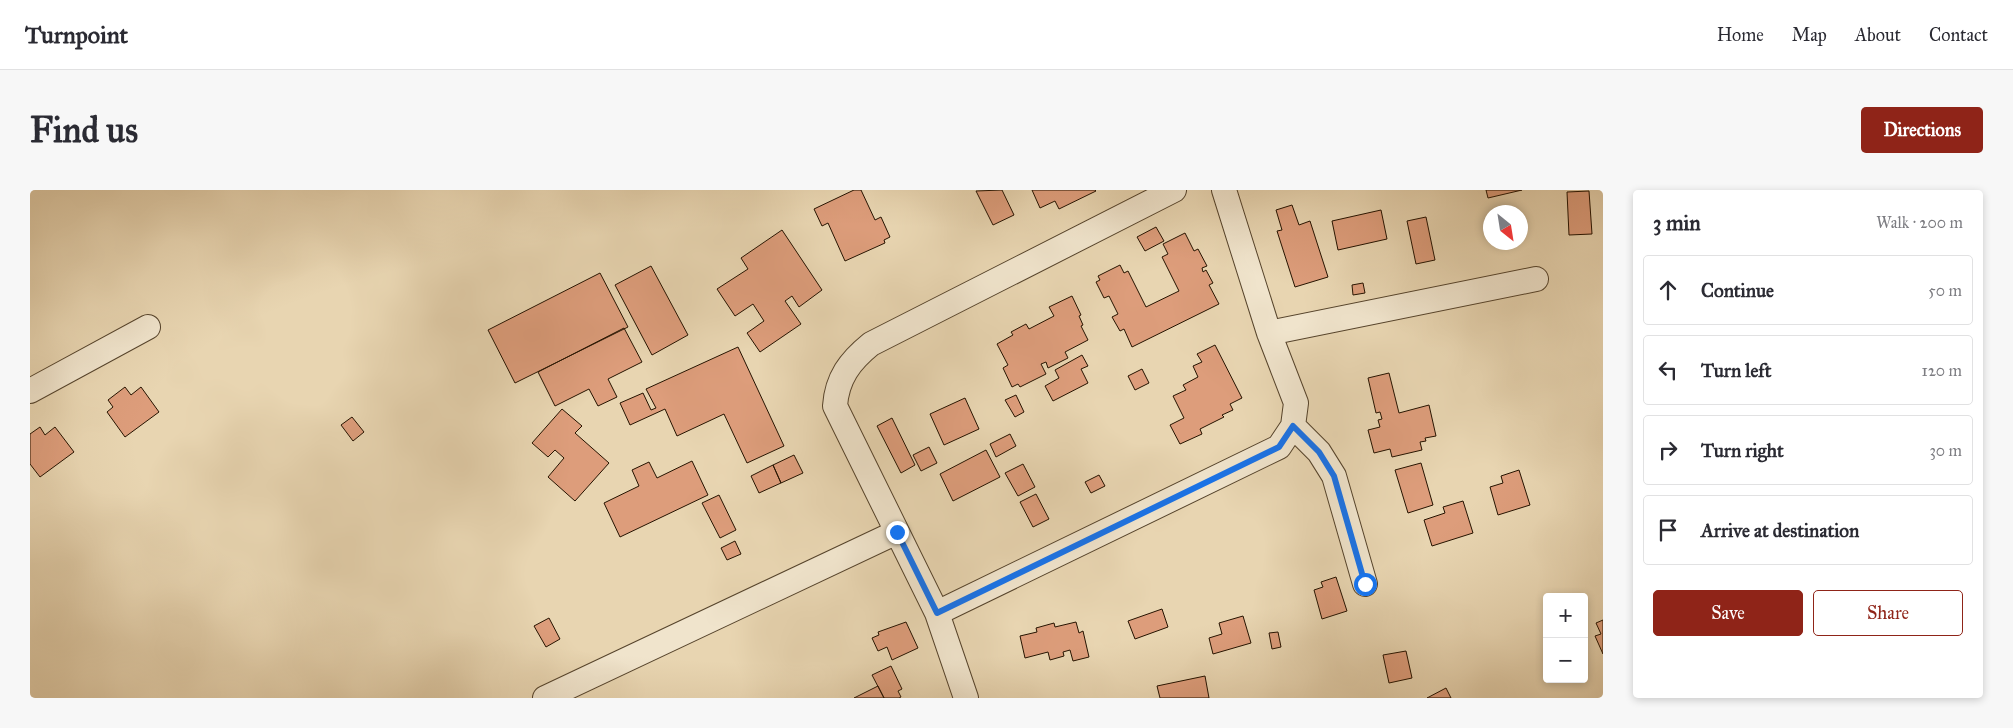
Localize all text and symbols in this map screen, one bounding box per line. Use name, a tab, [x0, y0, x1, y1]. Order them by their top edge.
text: Turnpoint	[25, 20, 128, 50]
text: Home	[1717, 24, 1764, 46]
text: Map	[1792, 24, 1827, 46]
text: About	[1855, 24, 1901, 46]
text: Contact	[1929, 24, 1988, 46]
button: Directions	[1861, 107, 1983, 153]
text: Find us	[30, 109, 138, 152]
north arrow	[1483, 205, 1528, 250]
text: 3 min	[1653, 210, 1701, 236]
text: Walk · 200 m	[1876, 213, 1963, 232]
icon: ahead	[1654, 276, 1682, 304]
text: Continue	[1701, 279, 1774, 302]
text: 50 m	[1928, 281, 1962, 300]
icon: left	[1654, 356, 1682, 384]
text: Turn left	[1701, 359, 1771, 382]
text: 120 m	[1922, 361, 1962, 380]
icon: right	[1654, 436, 1682, 464]
text: Turn right	[1701, 439, 1784, 462]
text: 30 m	[1929, 441, 1962, 460]
icon: arrive	[1654, 516, 1682, 544]
text: Arrive at destination	[1701, 519, 1859, 542]
route end	[886, 521, 909, 544]
route start	[1354, 573, 1377, 596]
button: Save	[1653, 590, 1803, 636]
button: Share	[1813, 590, 1963, 636]
map controls	[1543, 593, 1588, 683]
button: +	[1543, 593, 1588, 638]
button: −	[1543, 638, 1588, 683]

